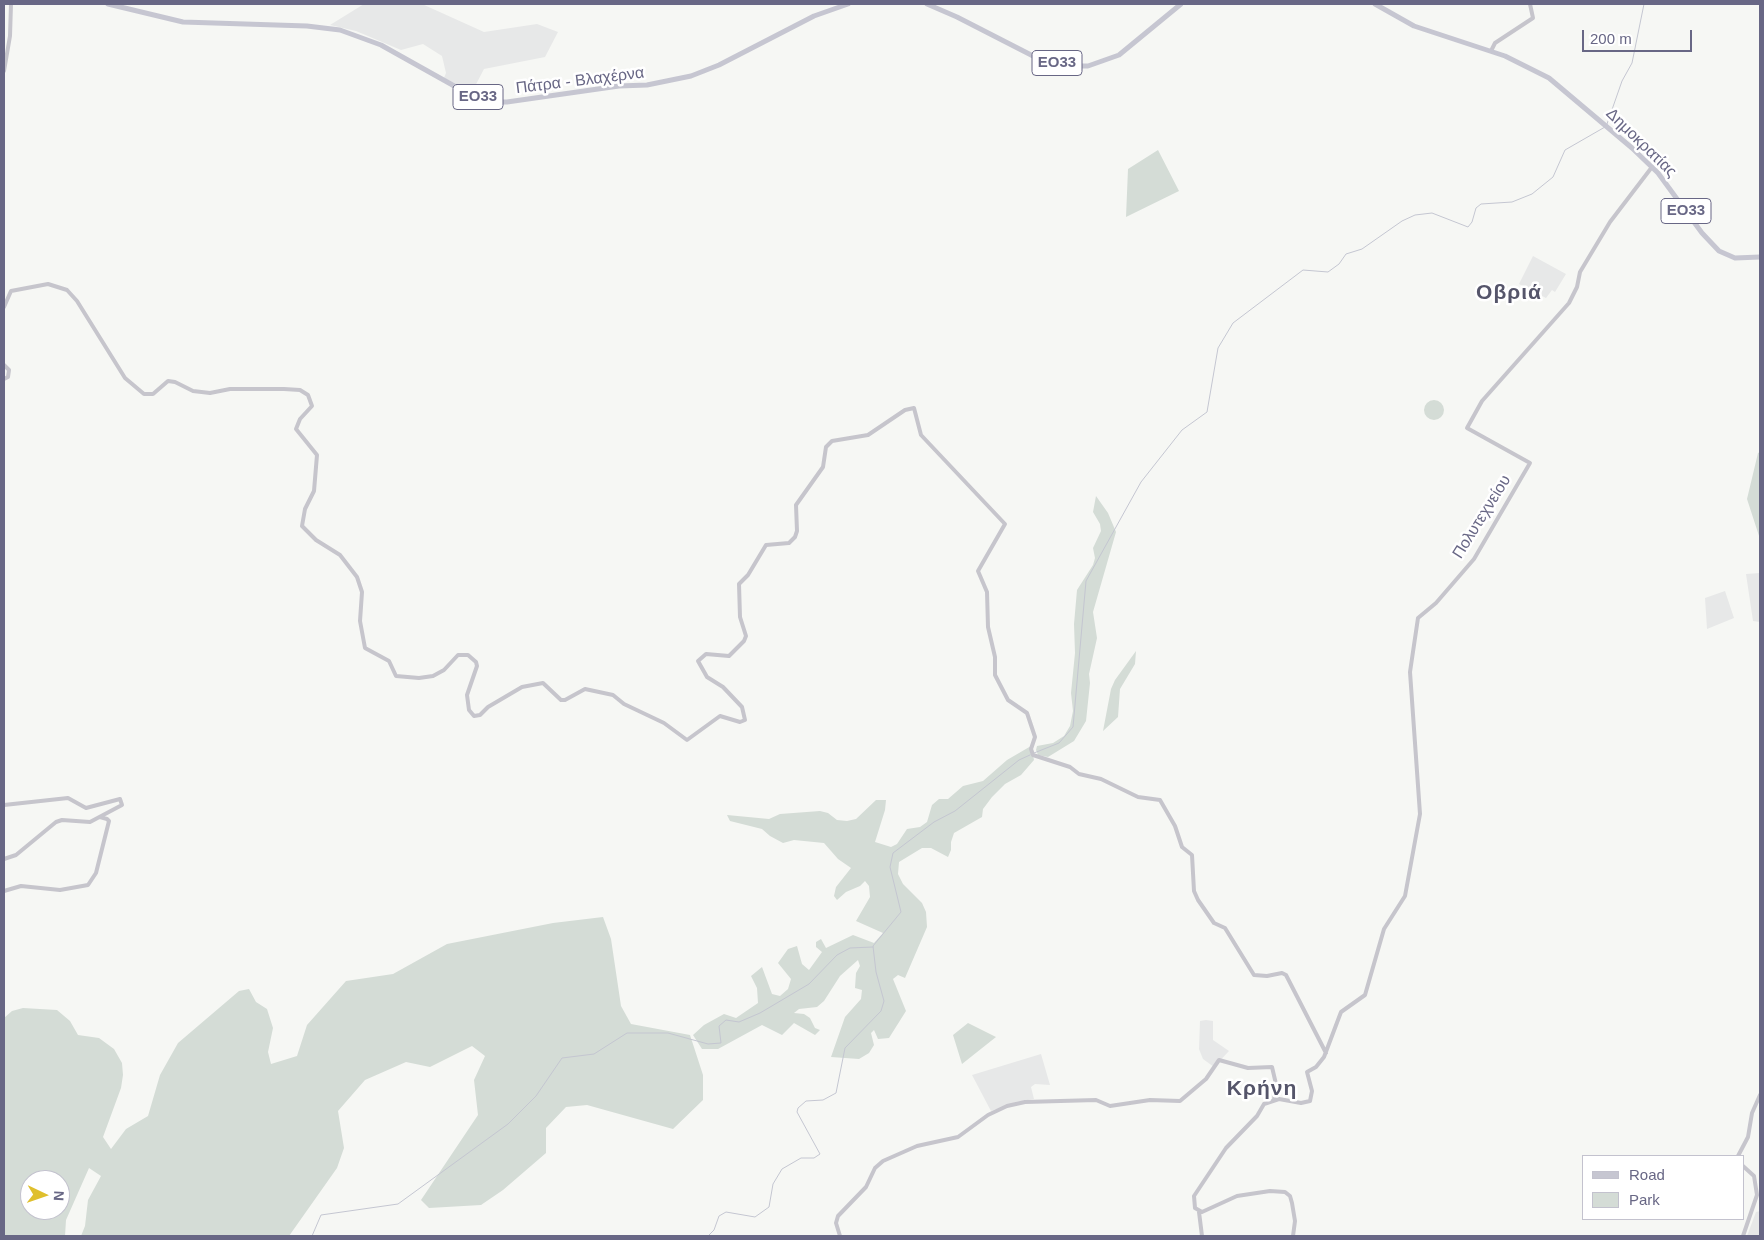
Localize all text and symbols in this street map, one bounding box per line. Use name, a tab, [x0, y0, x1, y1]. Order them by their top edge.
scale bar	[1584, 20, 1694, 52]
text: 200 m	[1590, 30, 1632, 47]
road number: ΕΟ33	[1032, 50, 1082, 76]
street label: Πάτρα - Βλαχέρνα	[515, 64, 645, 98]
road number: ΕΟ33	[453, 84, 503, 110]
street label: Δημοκρατίας	[1602, 105, 1680, 181]
road number: ΕΟ33	[1661, 198, 1711, 224]
district label: Οβριά	[1475, 280, 1543, 306]
street label: Πολυτεχνείου	[1449, 472, 1515, 562]
district label: Κρήνη	[1226, 1076, 1298, 1102]
legend	[1582, 1155, 1744, 1220]
text: Road	[1629, 1166, 1665, 1183]
north arrow	[20, 1170, 70, 1220]
text: N	[51, 1190, 67, 1201]
text: Park	[1629, 1191, 1660, 1208]

